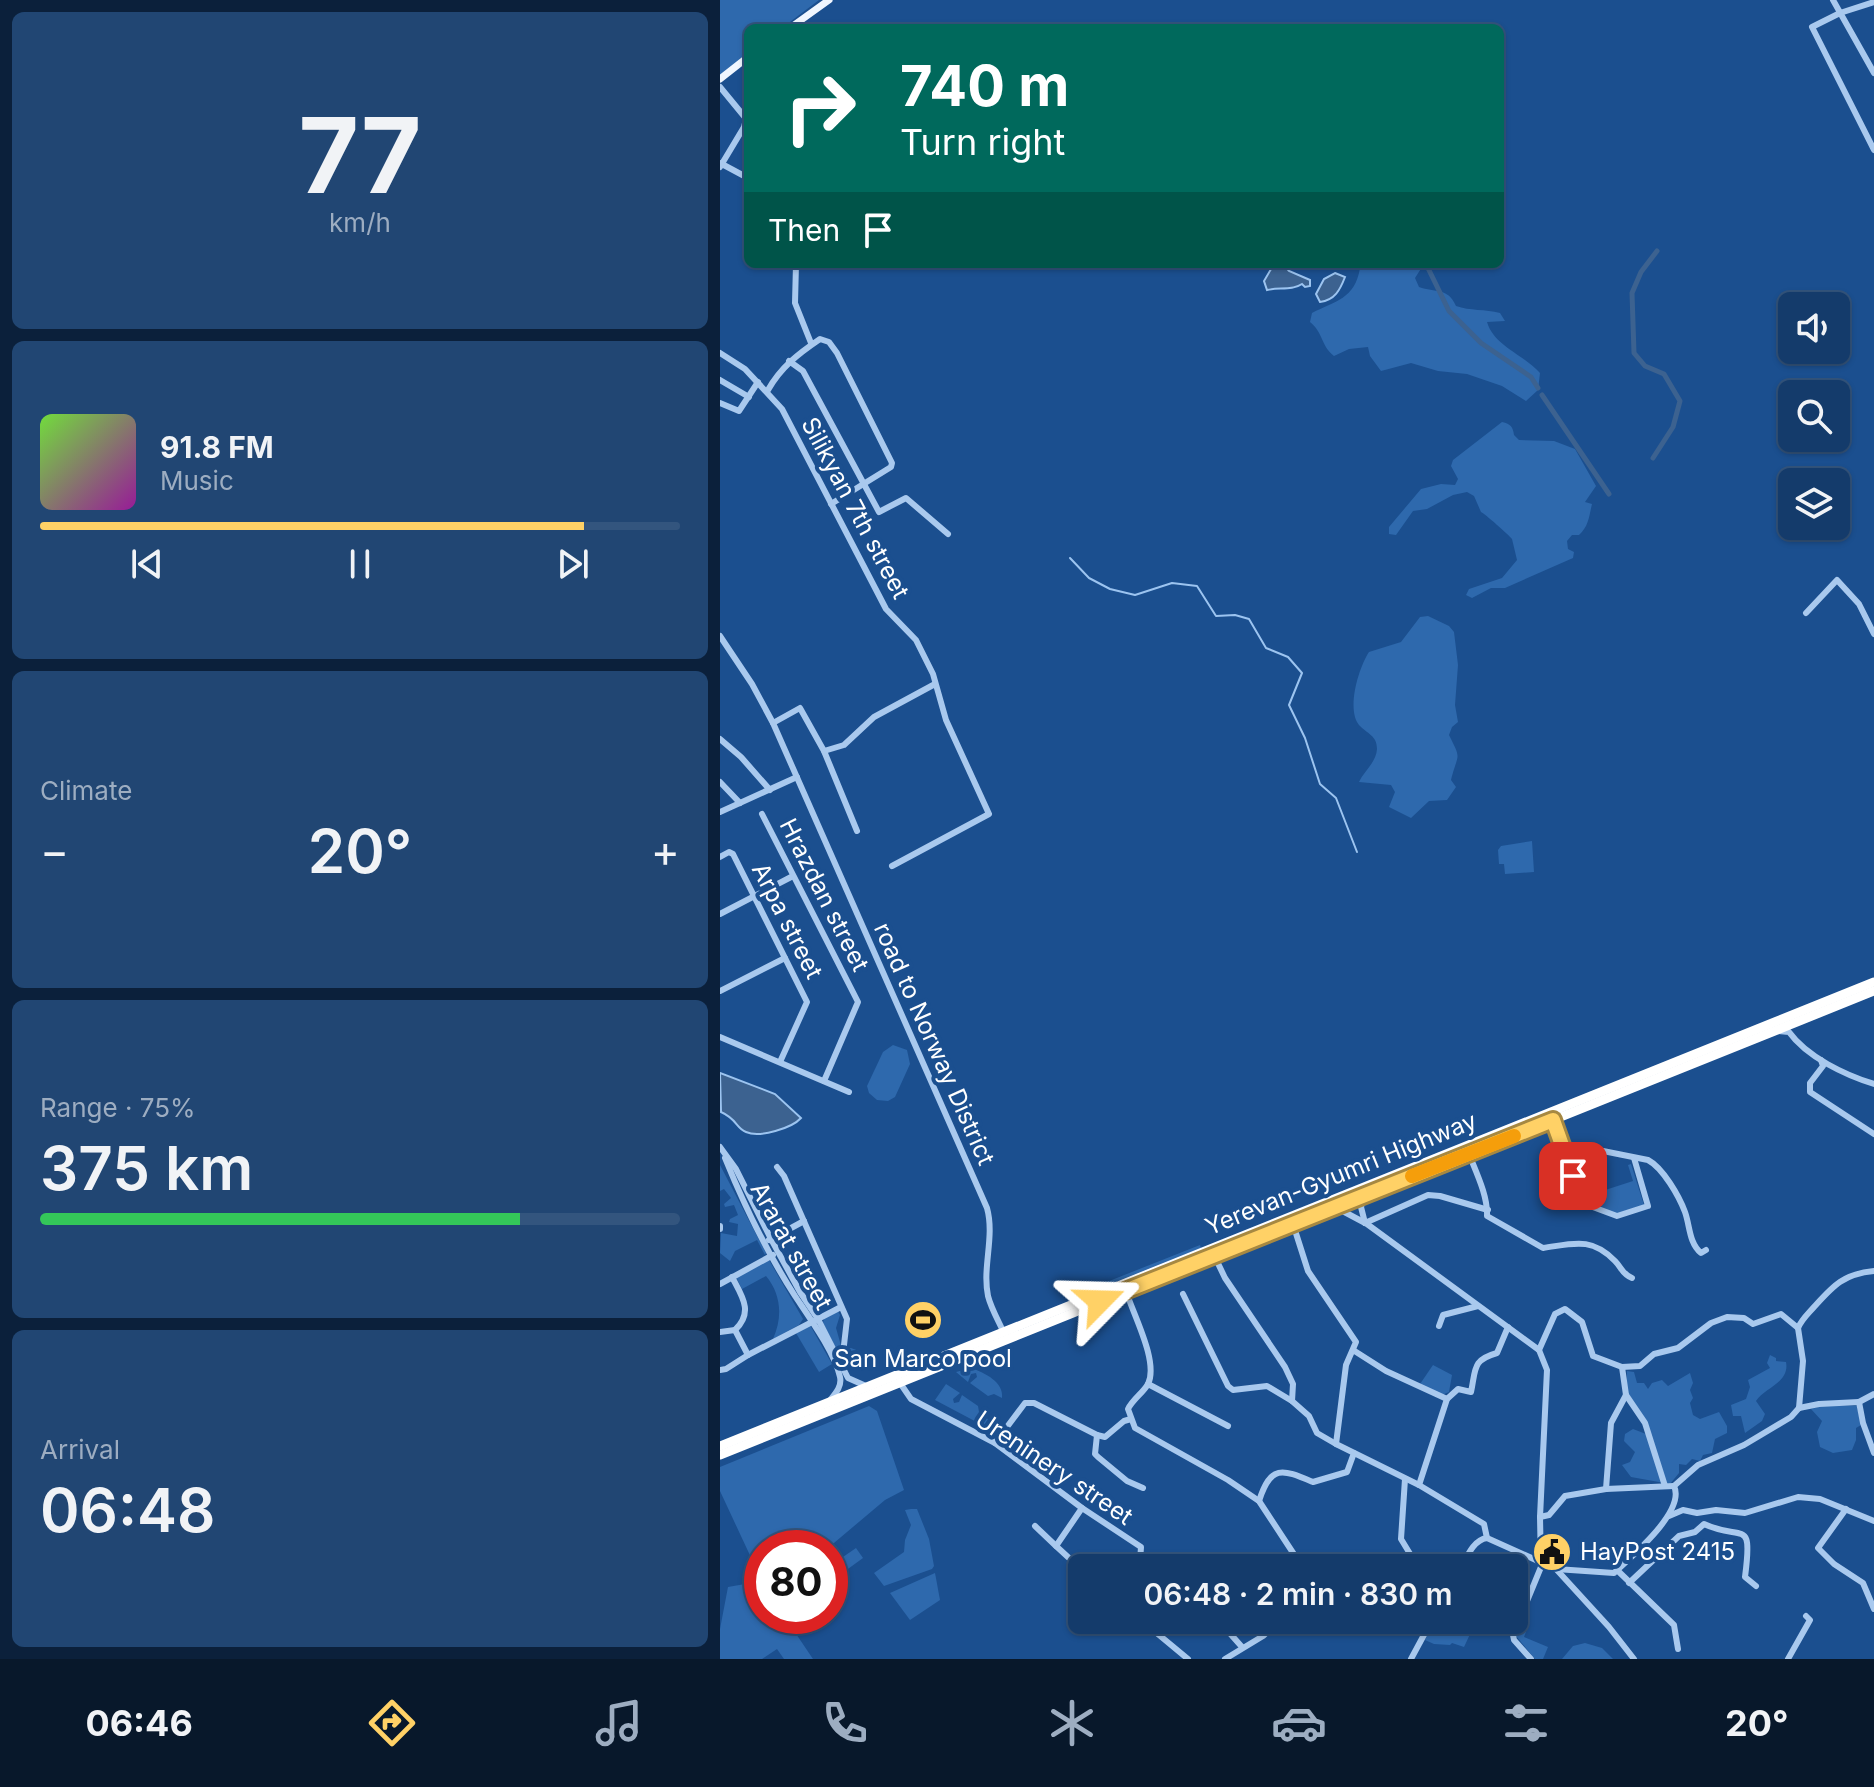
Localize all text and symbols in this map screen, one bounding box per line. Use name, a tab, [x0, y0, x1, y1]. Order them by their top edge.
text: 740 m	[900, 52, 1069, 120]
icon: right	[768, 56, 872, 160]
text: 77	[299, 92, 422, 218]
text: Turn right	[900, 120, 1065, 164]
text: km/h	[329, 207, 391, 238]
icon: arrive	[856, 208, 900, 252]
text: Then	[768, 212, 840, 248]
map controls	[1778, 292, 1850, 540]
button: sound	[1778, 292, 1850, 364]
button: search	[1778, 380, 1850, 452]
street label: Silikyan 7th street	[795, 412, 916, 604]
text: 91.8 FM	[160, 429, 274, 465]
text: Music	[160, 465, 234, 496]
button: layers	[1778, 468, 1850, 540]
icon: previous	[125, 542, 169, 586]
icon: pause	[338, 542, 382, 586]
icon: next	[551, 542, 595, 586]
text: Climate	[40, 775, 132, 806]
street label: Hrazdan street	[774, 814, 875, 976]
text: 20°	[308, 815, 412, 887]
text: −	[40, 824, 69, 878]
text: +	[651, 824, 680, 878]
street label: Arpa street	[746, 858, 829, 984]
street label: road to Norway District	[868, 918, 1001, 1170]
text: Range · 75%	[40, 1092, 196, 1123]
street label: Yerevan-Gyumri Highway	[1201, 1106, 1481, 1241]
text: 375 km	[40, 1132, 253, 1204]
pin	[1539, 1142, 1607, 1210]
icon: arrive	[1551, 1154, 1595, 1198]
street label: Ararat street	[745, 1177, 838, 1315]
position arrow	[1058, 1259, 1142, 1343]
sports icon: San Marco pool	[902, 1299, 944, 1341]
place label: San Marco pool	[834, 1344, 1012, 1373]
street label: Ureninery street	[970, 1404, 1138, 1531]
text: Arrival	[40, 1434, 120, 1465]
text: 06:48	[40, 1474, 215, 1546]
speed limit sign: 80	[744, 1530, 848, 1634]
public building icon: HayPost 2415	[1531, 1531, 1573, 1573]
place label: HayPost 2415	[1580, 1537, 1735, 1566]
text: 06:48 · 2 min · 830 m	[1143, 1576, 1453, 1612]
icon: directions	[364, 1695, 420, 1751]
icon: music	[591, 1695, 647, 1751]
icon: phone	[817, 1695, 873, 1751]
icon: climate	[1044, 1695, 1100, 1751]
icon: car	[1271, 1695, 1327, 1751]
icon: filters	[1498, 1695, 1554, 1751]
text: 06:46	[85, 1701, 193, 1745]
text: 20°	[1725, 1701, 1788, 1745]

